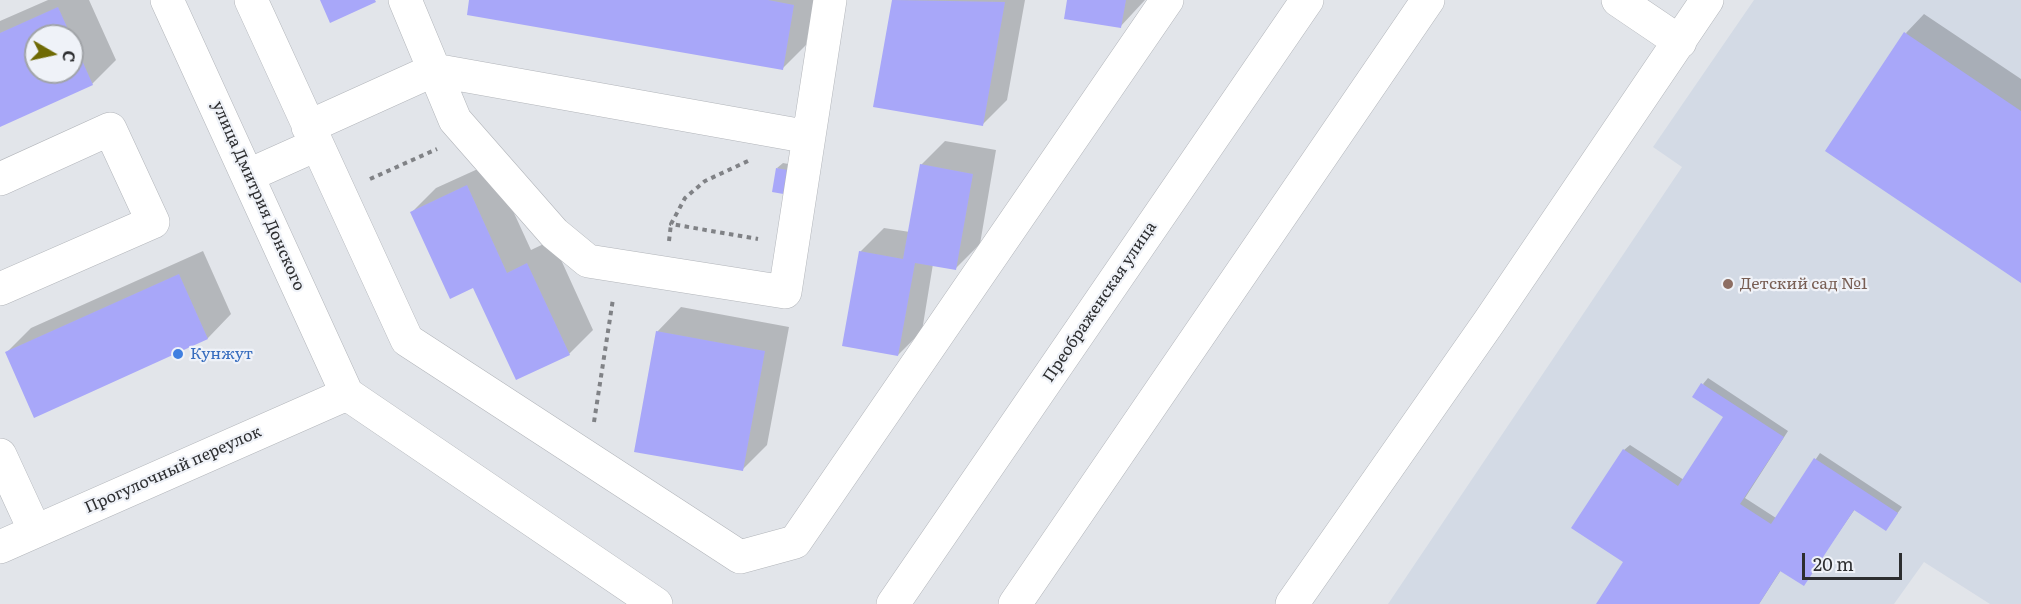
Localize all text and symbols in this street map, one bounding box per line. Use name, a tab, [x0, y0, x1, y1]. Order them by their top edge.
north arrow	[24, 24, 84, 84]
text: С	[57, 49, 83, 64]
street label: улица Дмитрия Донского	[207, 98, 309, 294]
street label: Преображенская улица	[1039, 218, 1161, 386]
place label: Детский сад №1	[1740, 274, 1868, 294]
marker: Детский сад №1	[1721, 277, 1735, 291]
place label: Кунжут	[190, 344, 253, 364]
marker: Кунжут	[171, 347, 185, 361]
street label: Прогулочный переулок	[82, 422, 264, 518]
scale bar	[1805, 541, 1906, 579]
text: 20 m	[1813, 550, 1854, 577]

